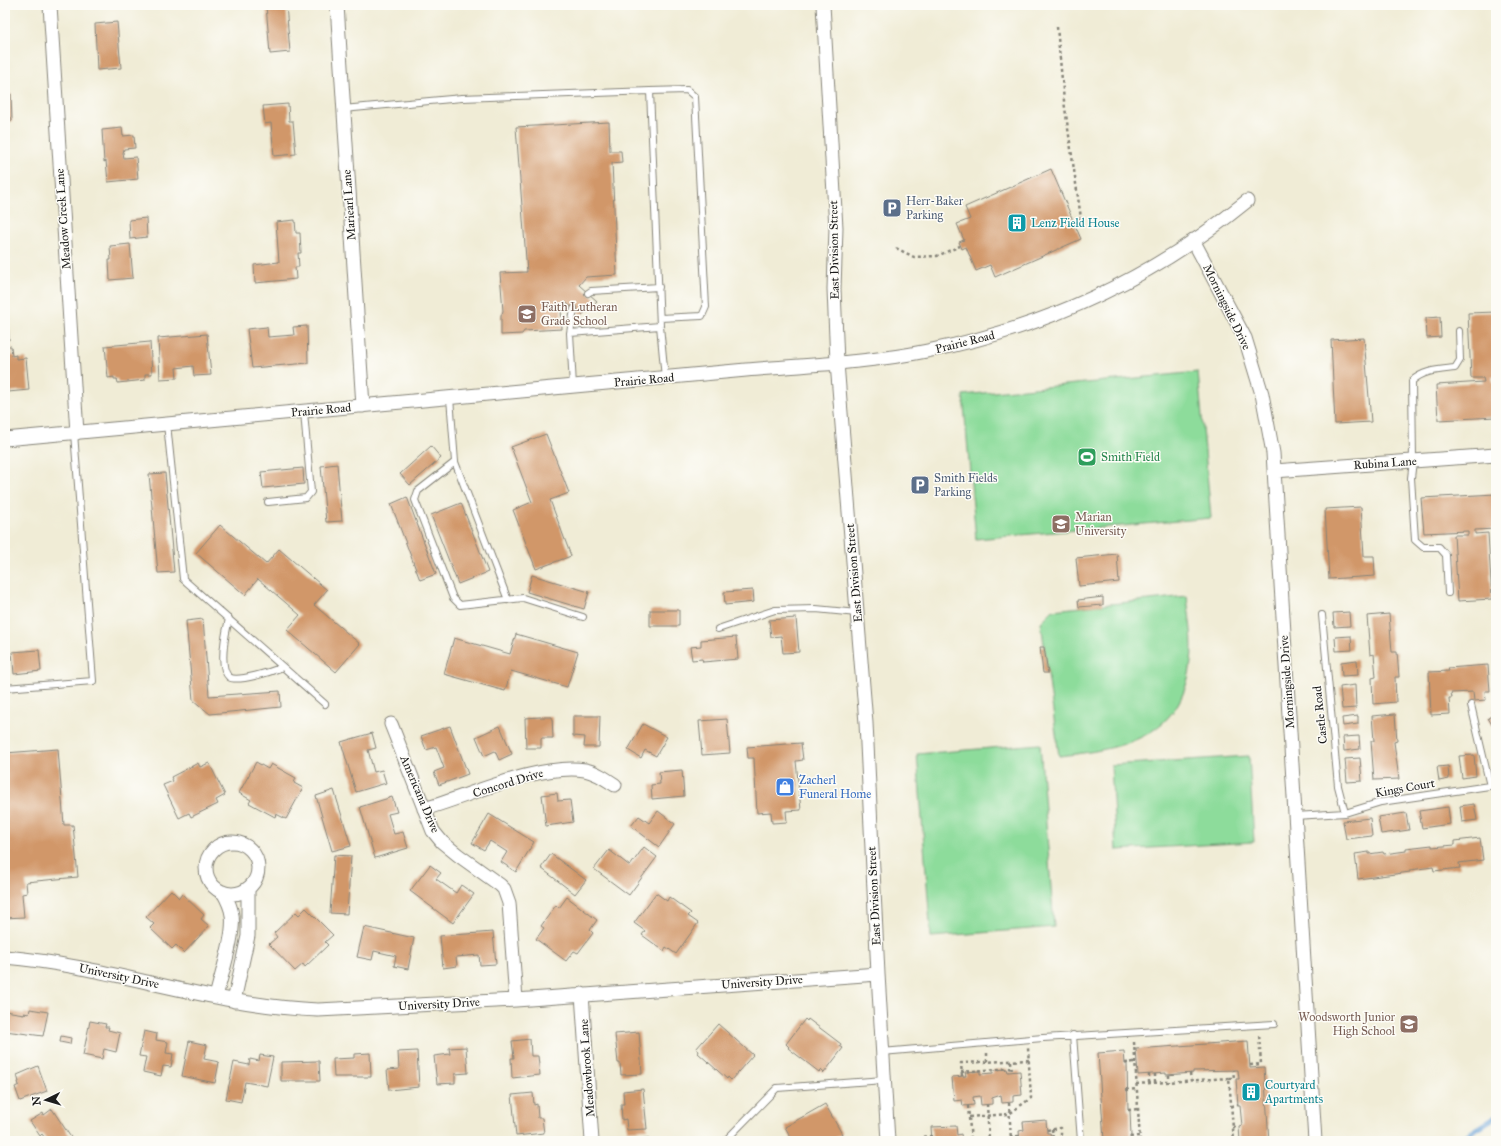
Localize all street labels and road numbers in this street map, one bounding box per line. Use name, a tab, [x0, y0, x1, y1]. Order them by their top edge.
street label: Meadow Creek Lane	[52, 168, 74, 270]
street label: Mariearl Lane	[340, 169, 358, 241]
street label: East Division Street	[826, 200, 842, 300]
street label: Morningside Drive	[1199, 262, 1254, 353]
street label: Prairie Road	[934, 328, 996, 356]
street label: Prairie Road	[613, 370, 675, 390]
street label: Prairie Road	[290, 400, 352, 420]
street label: Rubina Lane	[1353, 454, 1417, 472]
street label: East Division Street	[843, 522, 865, 623]
street label: Morningside Drive	[1277, 635, 1298, 729]
street label: Castle Road	[1310, 685, 1330, 745]
street label: Americana Drive	[397, 752, 443, 835]
street label: Concord Drive	[471, 766, 545, 800]
street label: Kings Court	[1374, 776, 1437, 801]
street label: East Division Street	[864, 845, 884, 946]
street label: University Drive	[78, 961, 160, 991]
street label: University Drive	[721, 972, 803, 992]
street label: University Drive	[398, 995, 480, 1013]
street label: Meadowbrook Lane	[577, 1018, 597, 1118]

